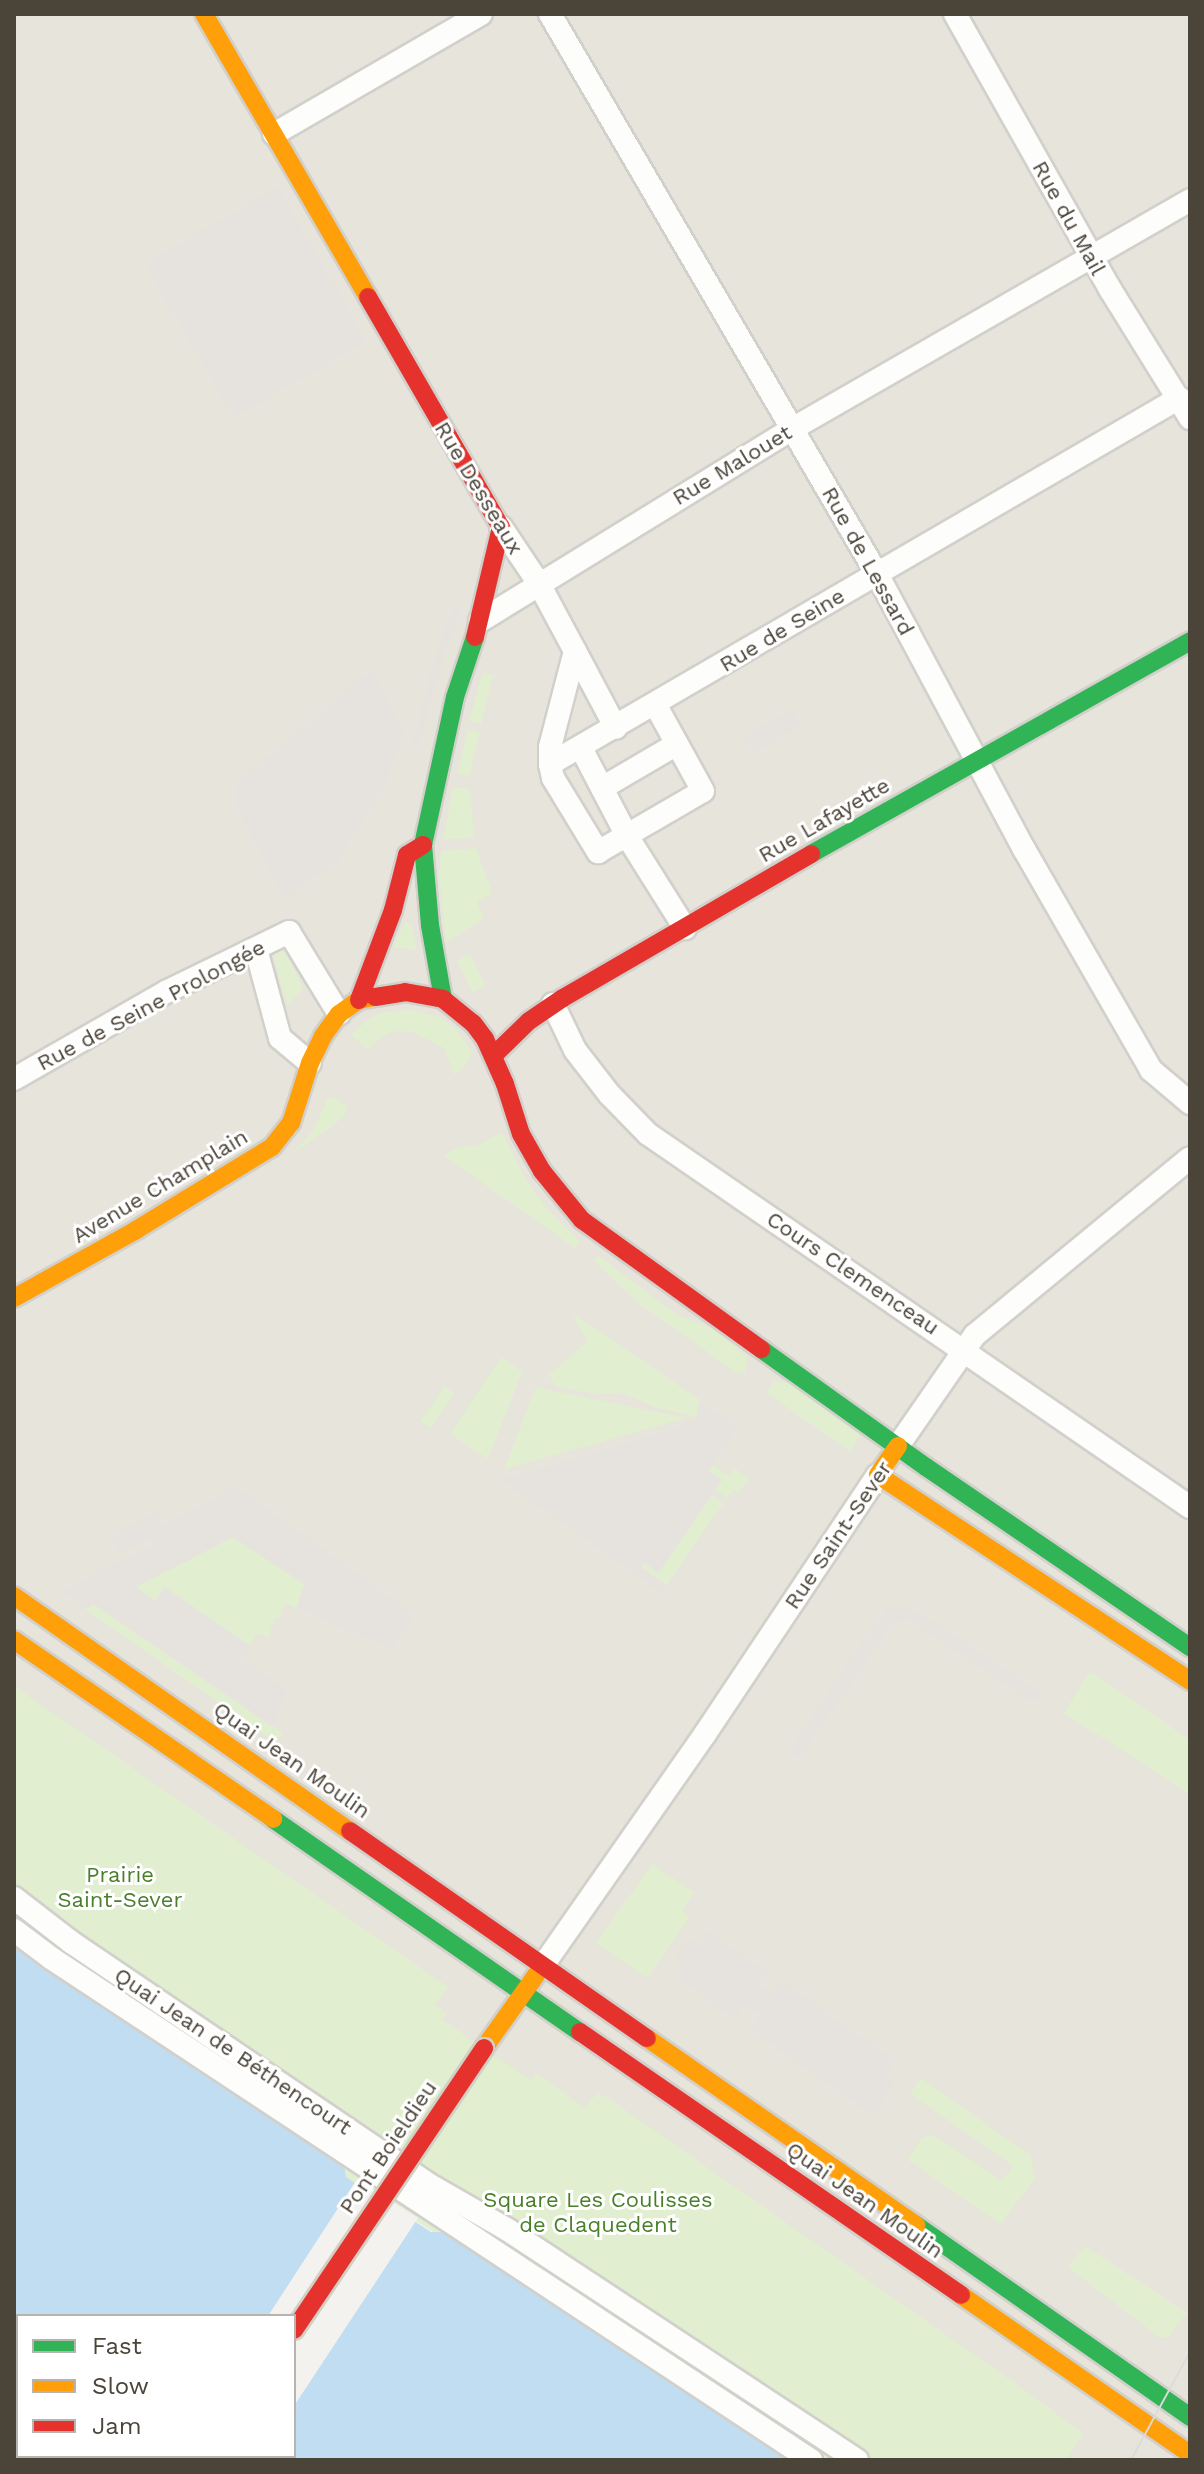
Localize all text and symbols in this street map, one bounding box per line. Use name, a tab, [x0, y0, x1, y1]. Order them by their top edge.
street label: Rue du Mail	[1027, 156, 1111, 280]
street label: Rue Desseaux	[429, 417, 529, 559]
street label: Rue Malouet	[668, 419, 796, 511]
street label: Rue de Lessard	[816, 482, 920, 640]
street label: Rue de Seine	[715, 582, 849, 678]
street label: Rue Lafayette	[754, 772, 894, 868]
street label: Rue de Seine Prolongée	[32, 934, 270, 1076]
street label: Avenue Champlain	[68, 1123, 252, 1249]
street label: Cours Clemenceau	[762, 1205, 944, 1341]
street label: Rue Saint-Sever	[779, 1456, 897, 1614]
street label: Quai Jean Moulin	[208, 1696, 376, 1824]
park label: Prairie Saint-Sever	[58, 1861, 182, 1912]
street label: Quai Jean de Béthencourt	[109, 1962, 357, 2140]
street label: Pont Boieldieu	[334, 2075, 442, 2219]
street label: Quai Jean Moulin	[781, 2136, 949, 2264]
park label: Square Les Coulisses de Claquedent	[483, 2186, 713, 2238]
legend	[16, 2314, 296, 2458]
text: Fast	[92, 2332, 142, 2360]
text: Slow	[92, 2372, 149, 2400]
text: Jam	[92, 2412, 142, 2440]

